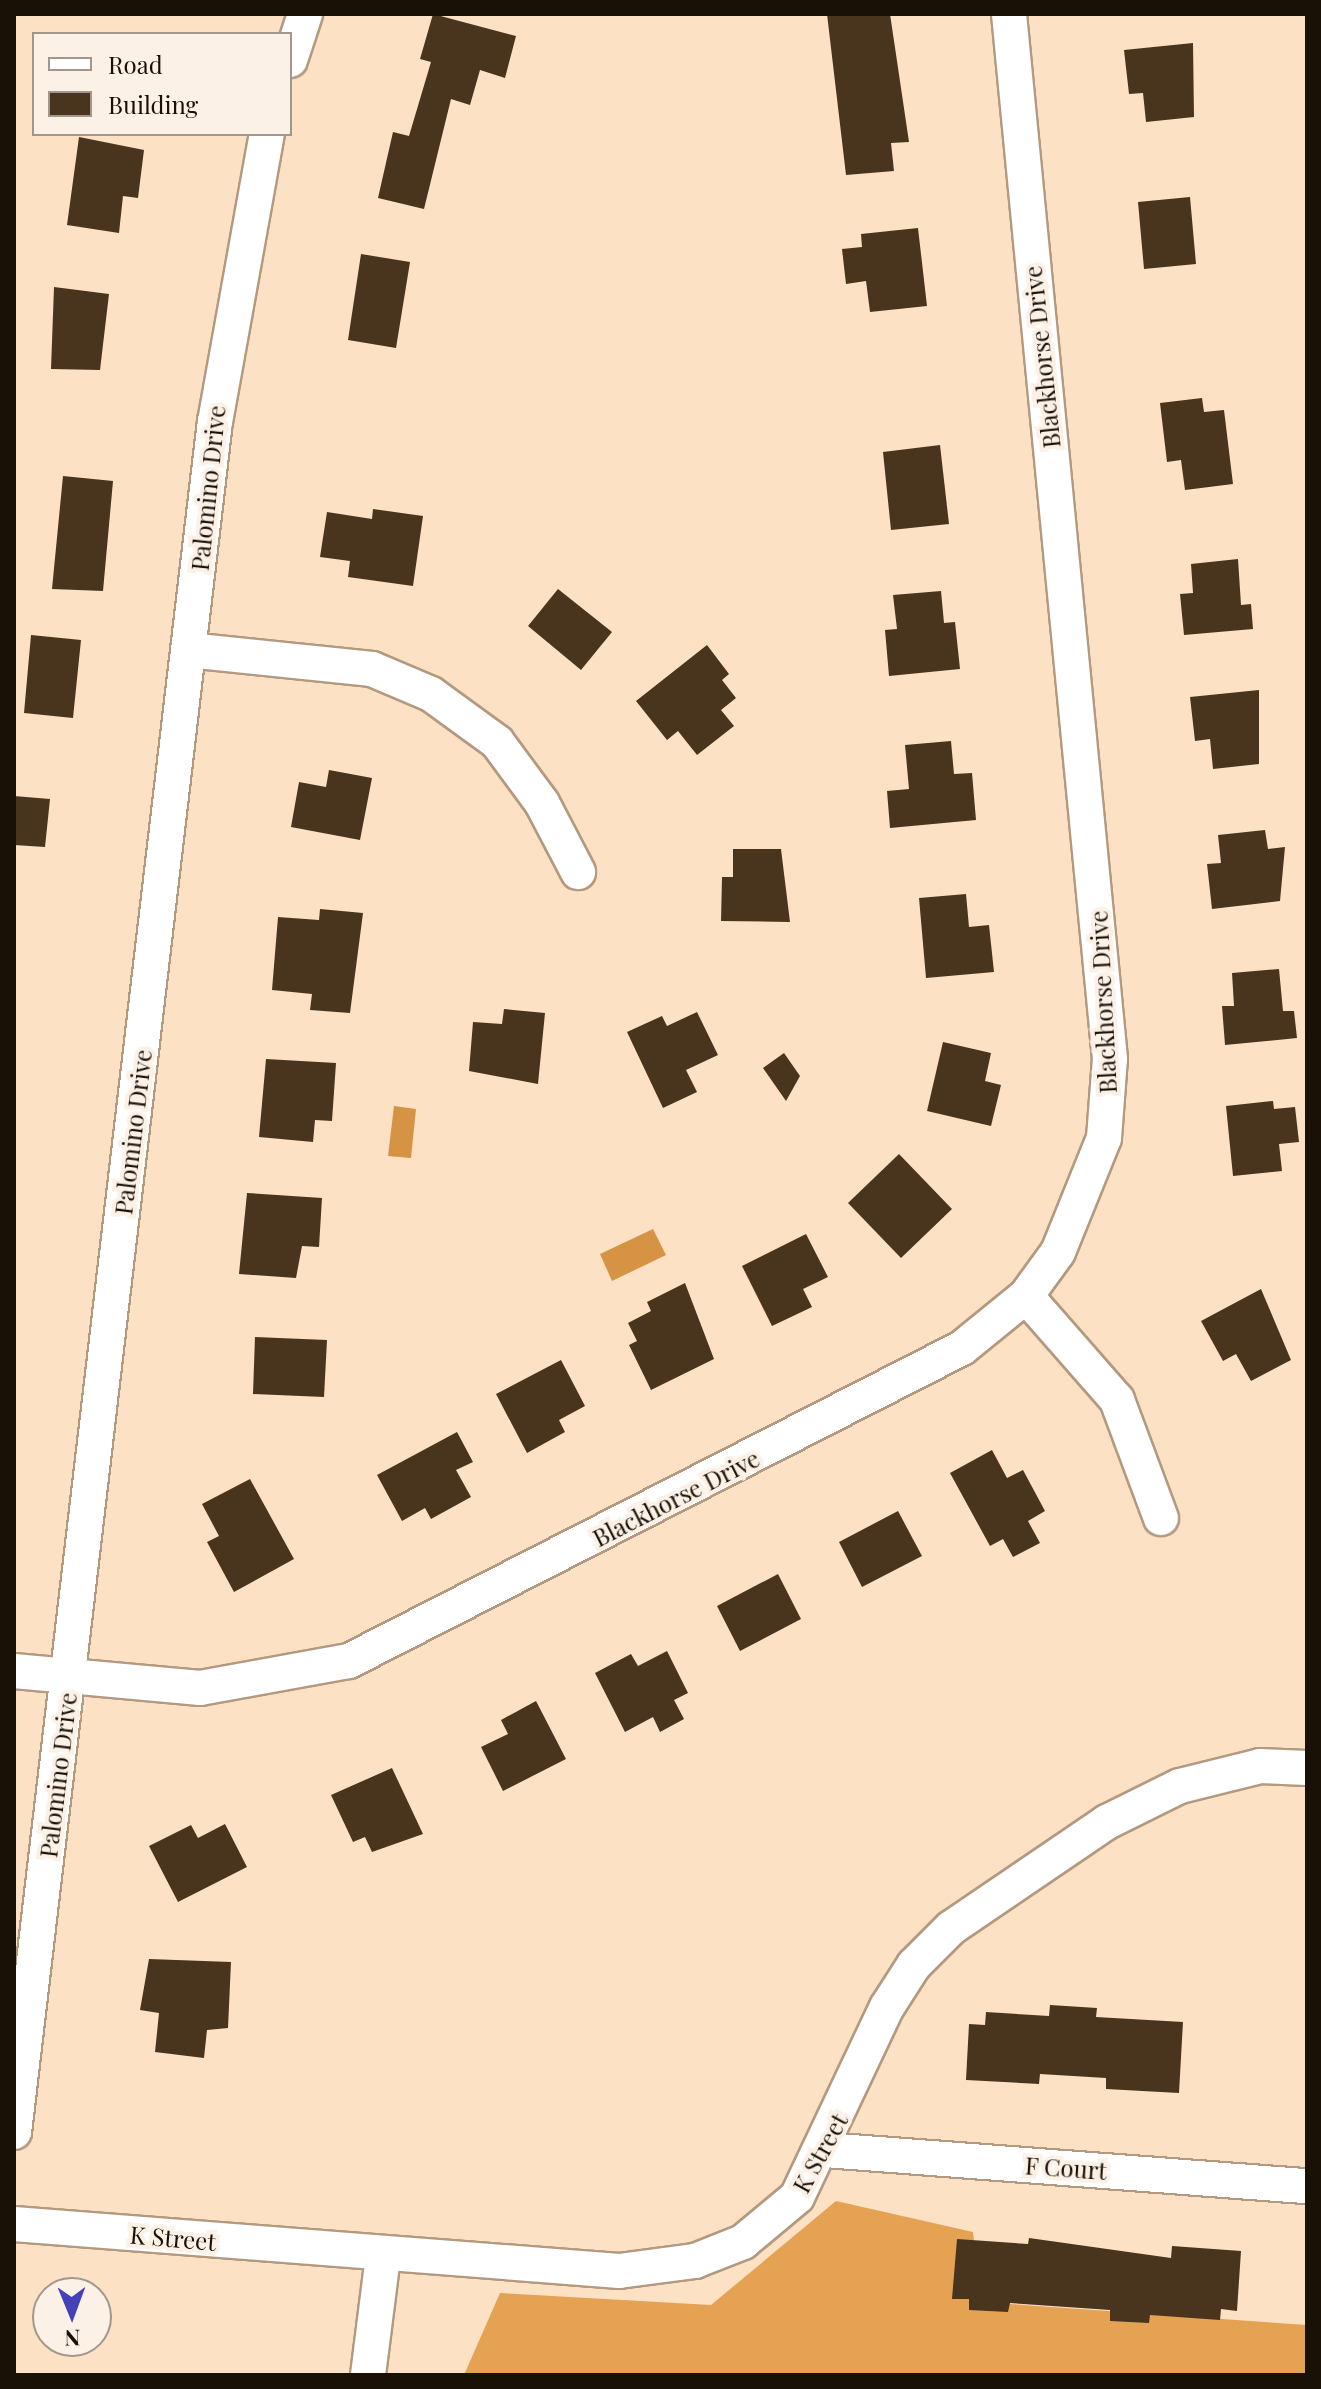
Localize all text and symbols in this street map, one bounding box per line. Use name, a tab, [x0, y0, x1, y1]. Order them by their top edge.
legend	[32, 32, 292, 136]
text: Road	[108, 48, 163, 80]
text: Building	[108, 88, 198, 120]
street label: Blackhorse Drive	[1018, 264, 1066, 450]
street label: Palomino Drive	[185, 404, 231, 572]
street label: Blackhorse Drive	[1084, 910, 1122, 1094]
street label: Palomino Drive	[109, 1048, 157, 1216]
street label: Blackhorse Drive	[588, 1444, 764, 1552]
street label: Palomino Drive	[34, 1691, 82, 1859]
street label: K Street	[787, 2108, 853, 2198]
street label: F Court	[1024, 2151, 1108, 2185]
street label: K Street	[129, 2220, 217, 2256]
north arrow	[32, 2277, 112, 2357]
text: N	[64, 2324, 81, 2354]

